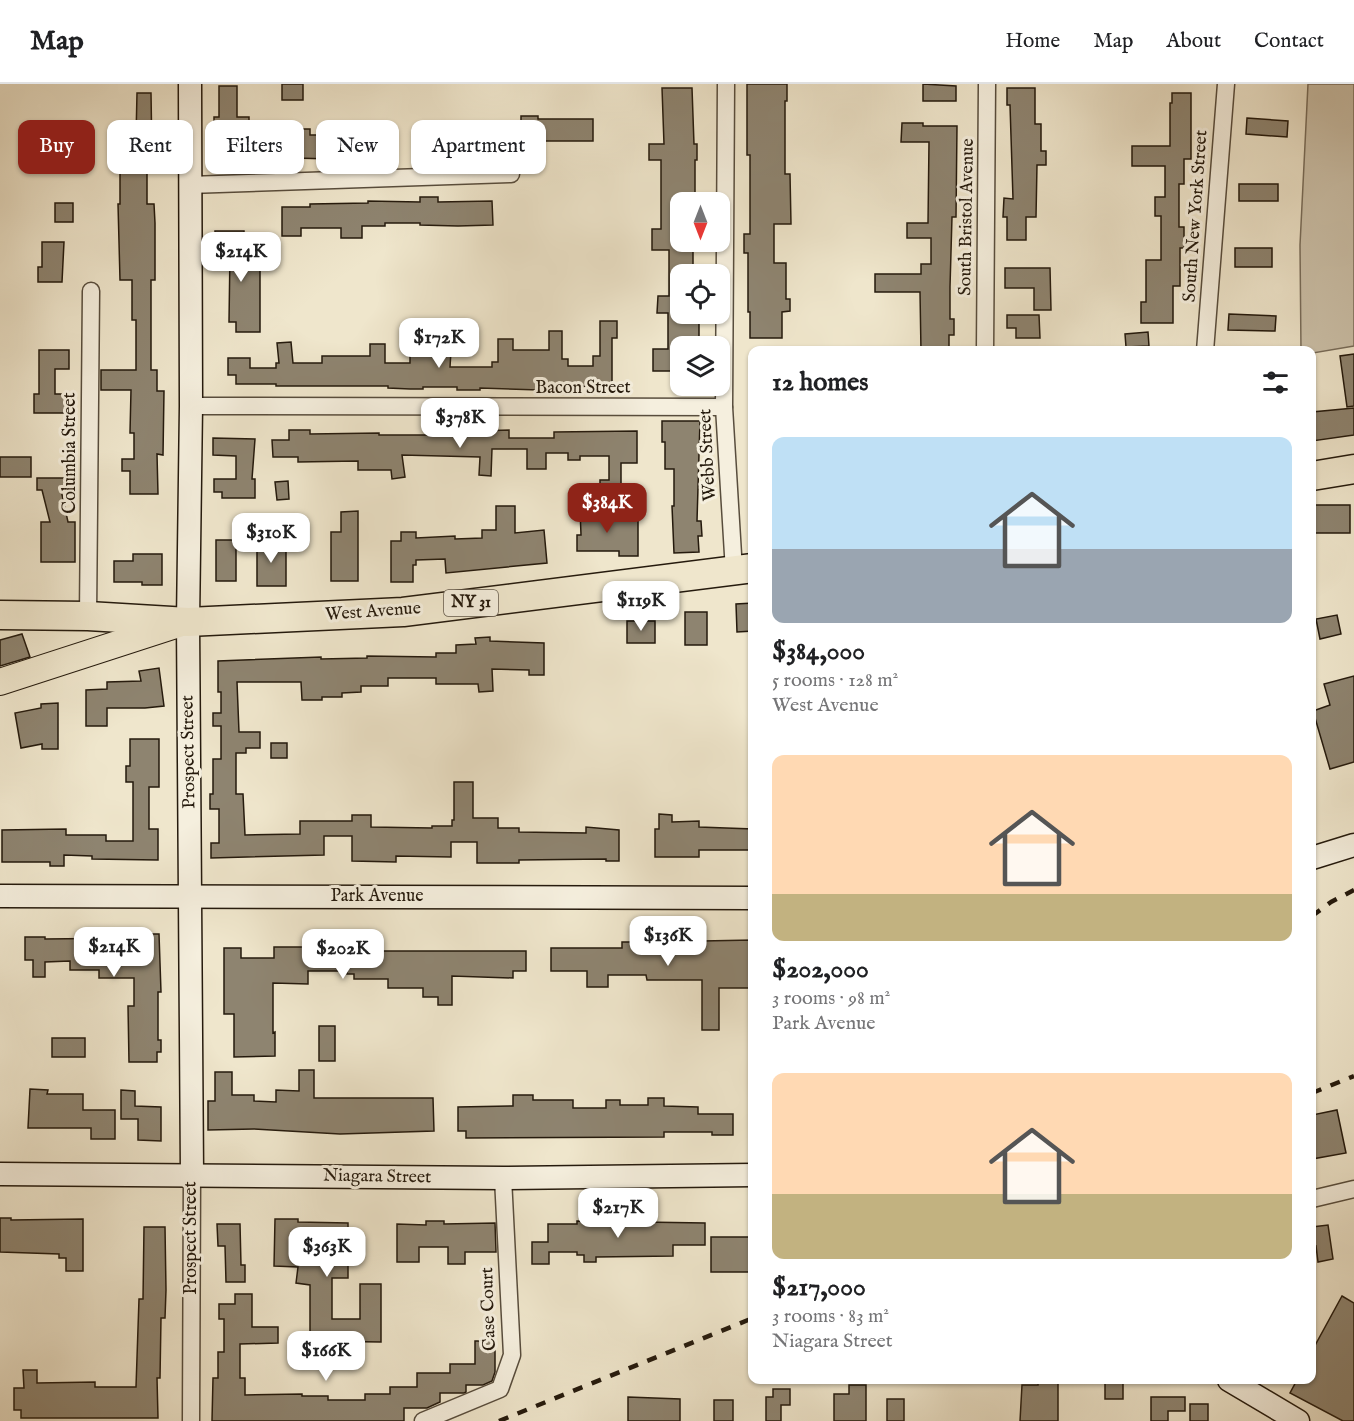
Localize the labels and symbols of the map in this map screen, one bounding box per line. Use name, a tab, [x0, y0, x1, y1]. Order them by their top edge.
street label: South New York Street	[1179, 129, 1213, 303]
street label: South Bristol Avenue	[954, 138, 980, 296]
north arrow	[670, 192, 730, 252]
pin: $214K	[199, 232, 283, 283]
pin: $172K	[397, 318, 481, 369]
street label: Bacon Street	[535, 377, 631, 400]
street label: Columbia Street	[59, 392, 82, 514]
pin: $378K	[418, 398, 502, 449]
street label: Webb Street	[694, 408, 722, 502]
pin: $384K	[565, 483, 649, 534]
pin: $310K	[229, 513, 313, 564]
pin: $119K	[599, 581, 683, 632]
road number: NY 31	[444, 590, 498, 616]
street label: West Avenue	[324, 597, 422, 627]
street label: Prospect Street	[177, 695, 201, 809]
street label: Park Avenue	[330, 885, 424, 908]
pin: $136K	[626, 916, 710, 967]
pin: $214K	[72, 927, 156, 978]
pin: $202K	[301, 929, 385, 980]
street label: Niagara Street	[323, 1165, 431, 1189]
street label: Prospect Street	[180, 1181, 203, 1295]
pin: $217K	[576, 1188, 660, 1239]
pin: $363K	[285, 1227, 369, 1278]
street label: Case Court	[476, 1267, 502, 1351]
pin: $166K	[284, 1331, 368, 1382]

